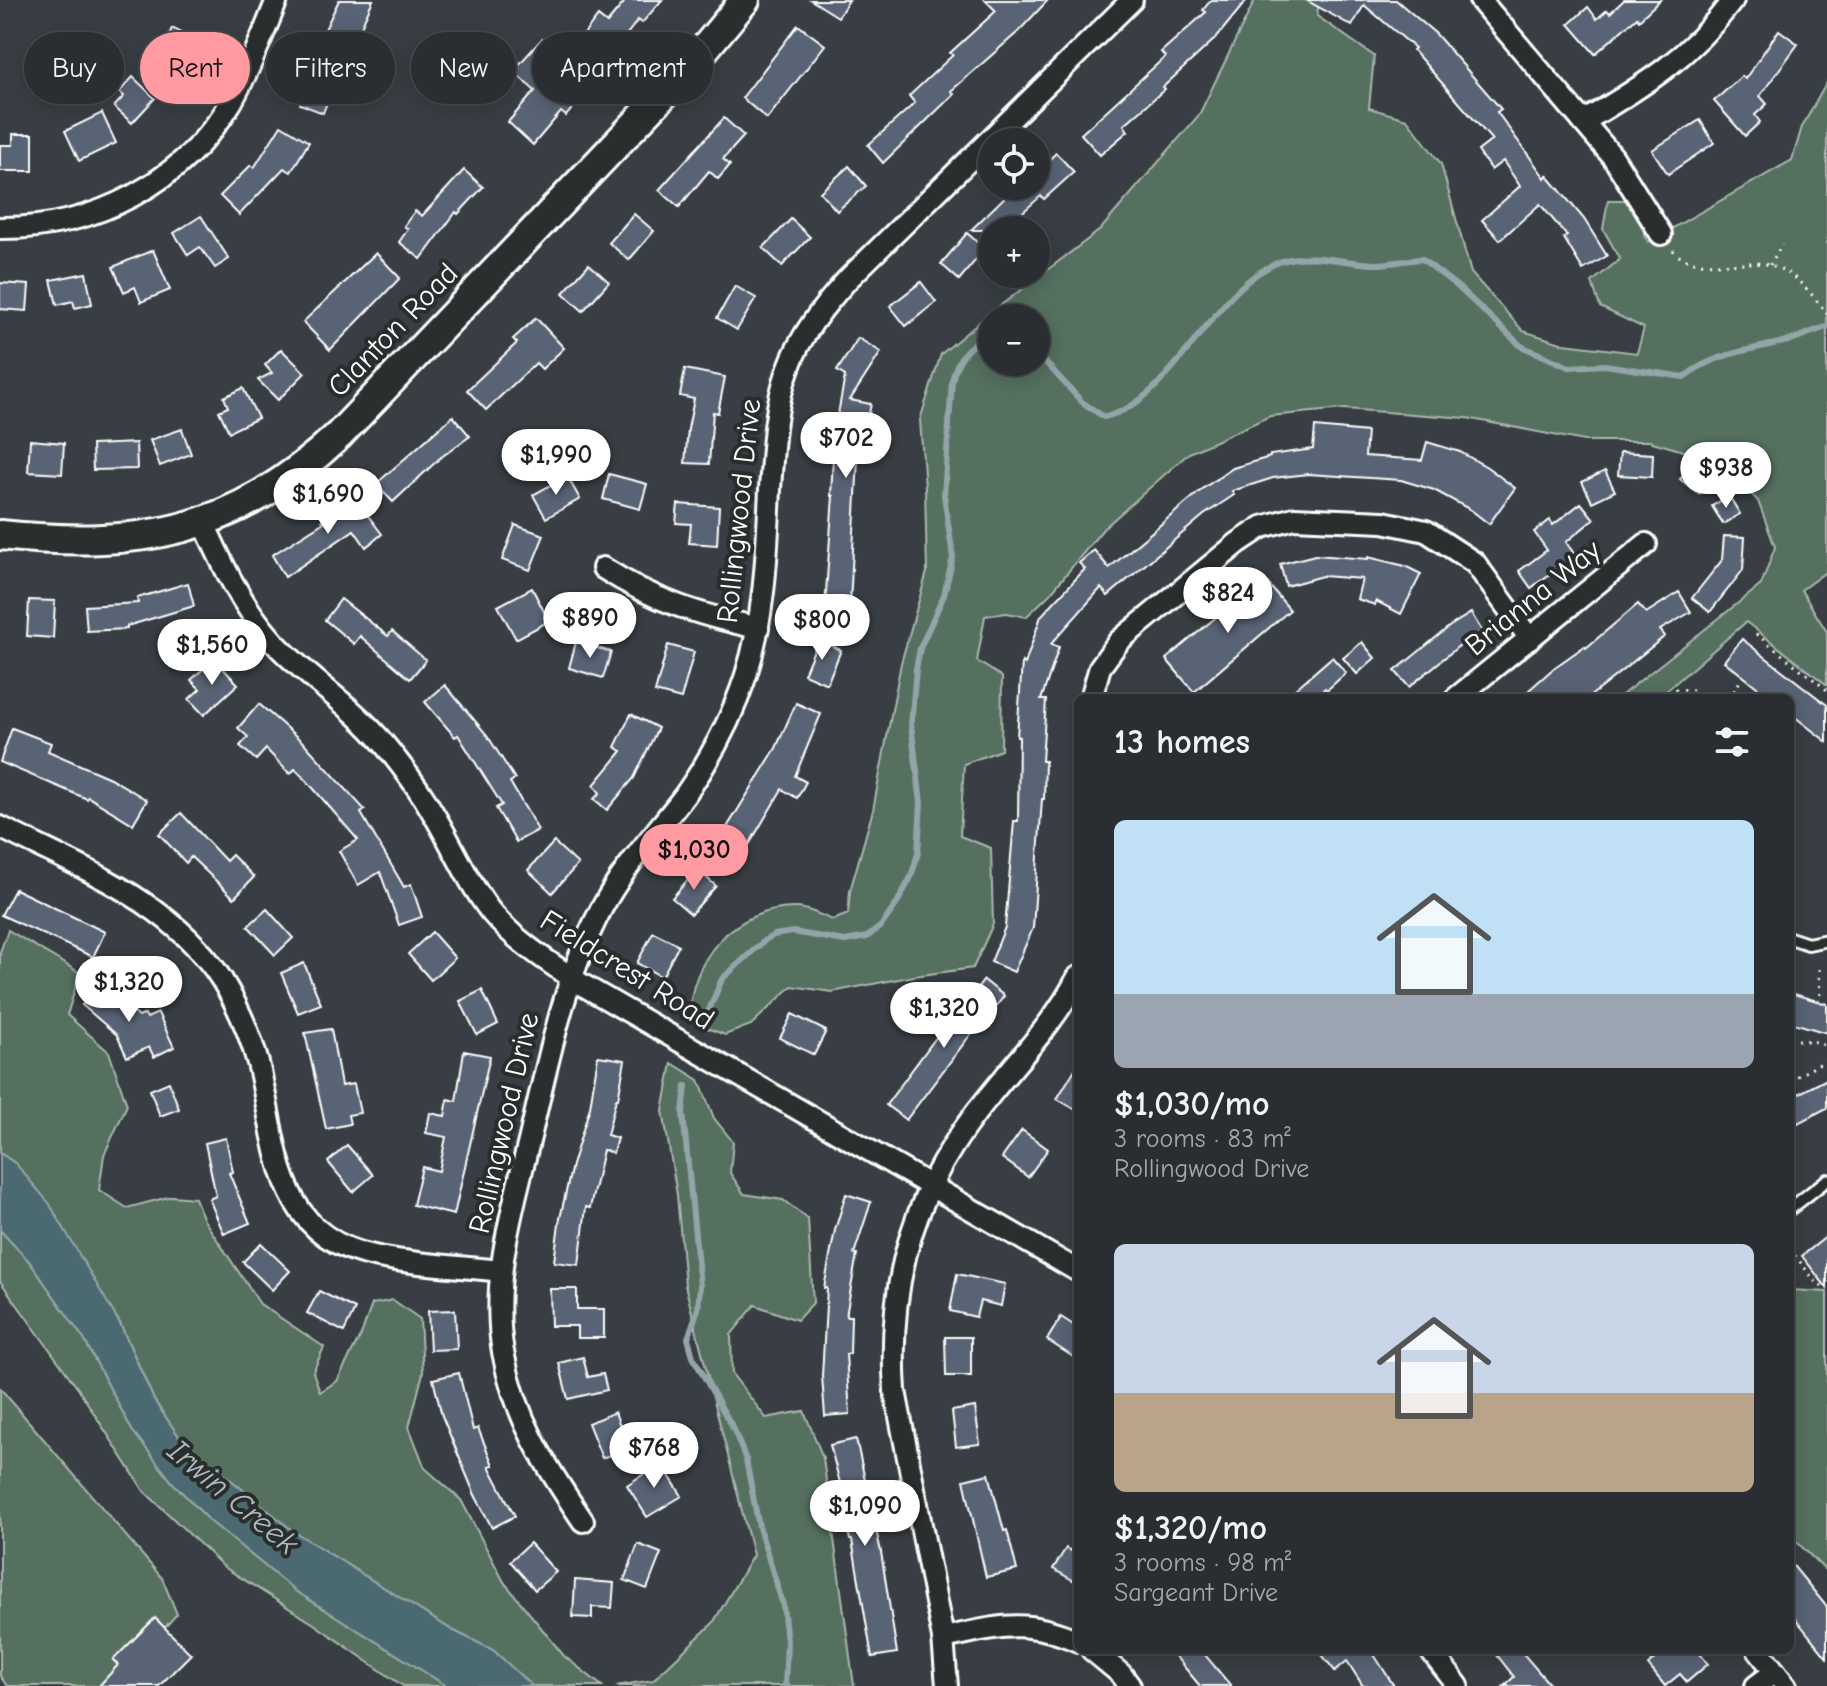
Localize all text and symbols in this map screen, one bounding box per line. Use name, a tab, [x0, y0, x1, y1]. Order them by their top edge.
chip: Buy	[24, 32, 124, 104]
chip: Rent	[140, 32, 250, 104]
chip: Filters	[266, 32, 395, 104]
chip: New	[411, 32, 516, 104]
chip: Apartment	[532, 32, 713, 104]
map controls	[978, 128, 1050, 376]
button: locate	[978, 128, 1050, 200]
button: +	[978, 216, 1050, 288]
street label: Clanton Road	[321, 256, 465, 404]
button: −	[978, 304, 1050, 376]
street label: Rollingwood Drive	[710, 397, 768, 625]
pin: $702	[799, 412, 893, 480]
text: $702	[818, 423, 874, 453]
pin: $1,990	[491, 429, 621, 497]
text: $1,990	[520, 440, 592, 470]
pin: $938	[1679, 442, 1773, 510]
text: $938	[1698, 453, 1754, 483]
pin: $1,690	[263, 468, 393, 536]
text: $1,690	[292, 479, 364, 509]
street label: Brianna Way	[1458, 532, 1608, 663]
pin: $824	[1181, 567, 1275, 635]
text: $824	[1201, 578, 1255, 608]
pin: $890	[543, 592, 637, 660]
pin: $800	[775, 594, 869, 662]
text: $890	[561, 603, 619, 633]
text: $800	[793, 605, 851, 635]
pin: $1,560	[147, 619, 277, 687]
text: $1,560	[175, 630, 249, 660]
icon: filters	[1710, 720, 1754, 764]
text: 13 homes	[1114, 722, 1250, 762]
pin: $1,030	[629, 824, 759, 892]
text: $1,030	[657, 835, 731, 865]
icon: home	[1362, 872, 1506, 1016]
street label: Fieldcrest Road	[534, 903, 720, 1037]
pin: $1,320	[64, 956, 194, 1024]
text: $1,320	[93, 967, 165, 997]
pin: $1,320	[879, 982, 1009, 1050]
text: $1,320	[908, 993, 980, 1023]
street label: Rollingwood Drive	[462, 1009, 546, 1237]
text: $1,030/mo	[1114, 1084, 1270, 1124]
text: 3 rooms · 83 m²	[1114, 1124, 1291, 1154]
text: Rollingwood Drive	[1114, 1154, 1309, 1184]
icon: home	[1362, 1296, 1506, 1440]
pin: $768	[607, 1422, 701, 1490]
water label: Irwin Creek	[159, 1431, 306, 1563]
text: $768	[627, 1433, 681, 1463]
pin: $1,090	[800, 1480, 930, 1548]
text: $1,090	[828, 1491, 902, 1521]
text: $1,320/mo	[1114, 1508, 1267, 1548]
text: 3 rooms · 98 m²	[1114, 1548, 1291, 1578]
text: Sargeant Drive	[1114, 1578, 1278, 1608]

